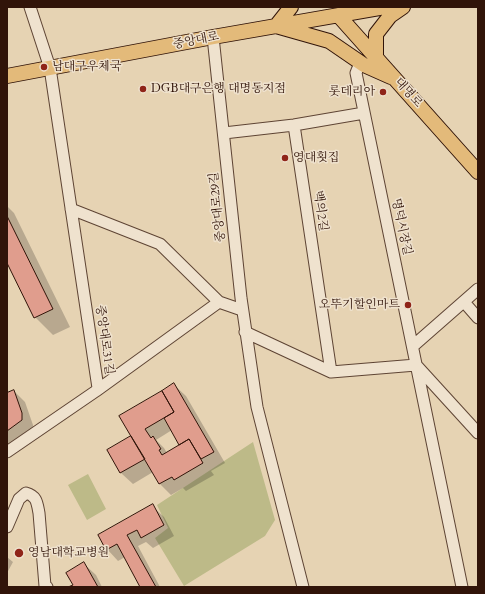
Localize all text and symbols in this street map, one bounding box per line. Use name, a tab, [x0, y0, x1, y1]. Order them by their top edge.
street label: 중앙대로	[172, 30, 220, 52]
place label: 남대구우체국	[52, 60, 122, 74]
marker: 남대구우체국	[39, 62, 49, 72]
street label: 대명로	[391, 75, 425, 111]
place label: DGB대구은행 대명동지점	[151, 82, 286, 96]
marker: DGB대구은행 대명동지점	[138, 84, 148, 94]
place label: 롯데리아	[329, 85, 375, 99]
marker: 롯데리아	[378, 87, 388, 97]
place label: 영대횟집	[293, 151, 339, 165]
marker: 영대횟집	[280, 153, 290, 163]
street label: 중앙대로29길	[207, 171, 229, 243]
street label: 백의2길	[310, 190, 330, 232]
street label: 명덕시장길	[388, 197, 414, 257]
place label: 오뚜기할인마트	[319, 298, 400, 312]
marker: 오뚜기할인마트	[403, 300, 413, 310]
street label: 중앙대로31길	[92, 304, 116, 376]
place label: 영남대학교병원	[28, 546, 109, 560]
marker: 영남대학교병원	[13, 547, 25, 559]

